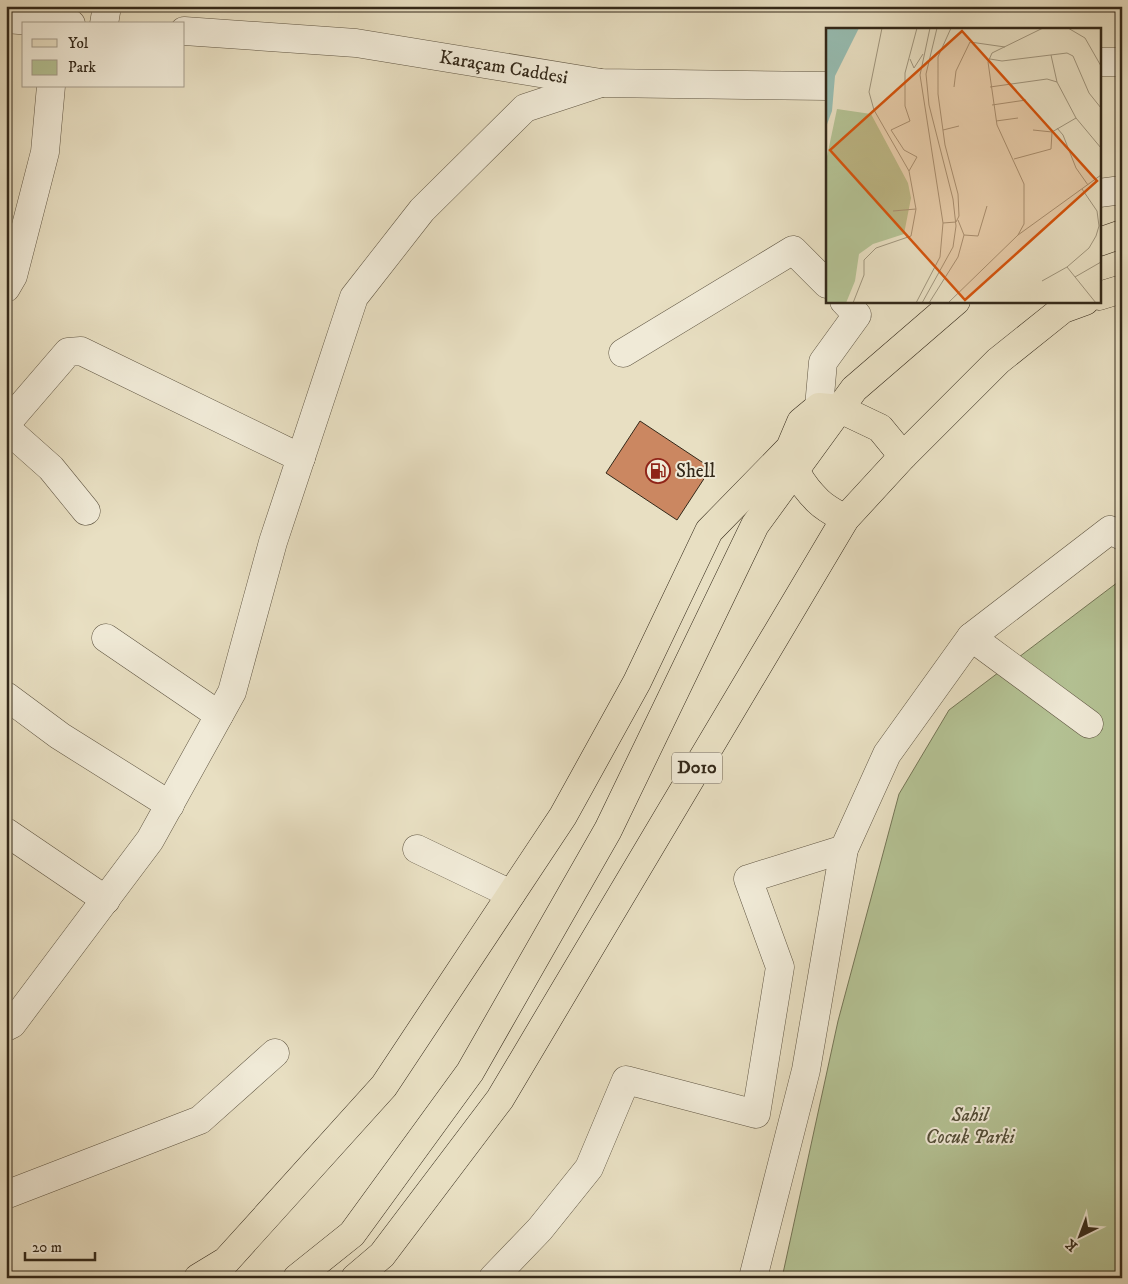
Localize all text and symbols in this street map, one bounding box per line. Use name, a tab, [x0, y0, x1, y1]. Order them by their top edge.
legend	[22, 22, 185, 88]
inset map	[826, 28, 1100, 302]
text: Yol	[68, 34, 89, 53]
street label: Karaçam Caddesi	[438, 45, 570, 89]
text: Park	[68, 58, 97, 77]
fuel station icon: Shell	[645, 458, 671, 484]
place label: Shell	[676, 460, 715, 483]
road number: D010	[672, 752, 722, 784]
park label: Sahil Cocuk Parki	[926, 1104, 1015, 1149]
north arrow	[1056, 1212, 1106, 1262]
scale bar	[25, 1229, 95, 1261]
text: K	[1061, 1234, 1082, 1255]
text: 20 m	[32, 1238, 62, 1257]

